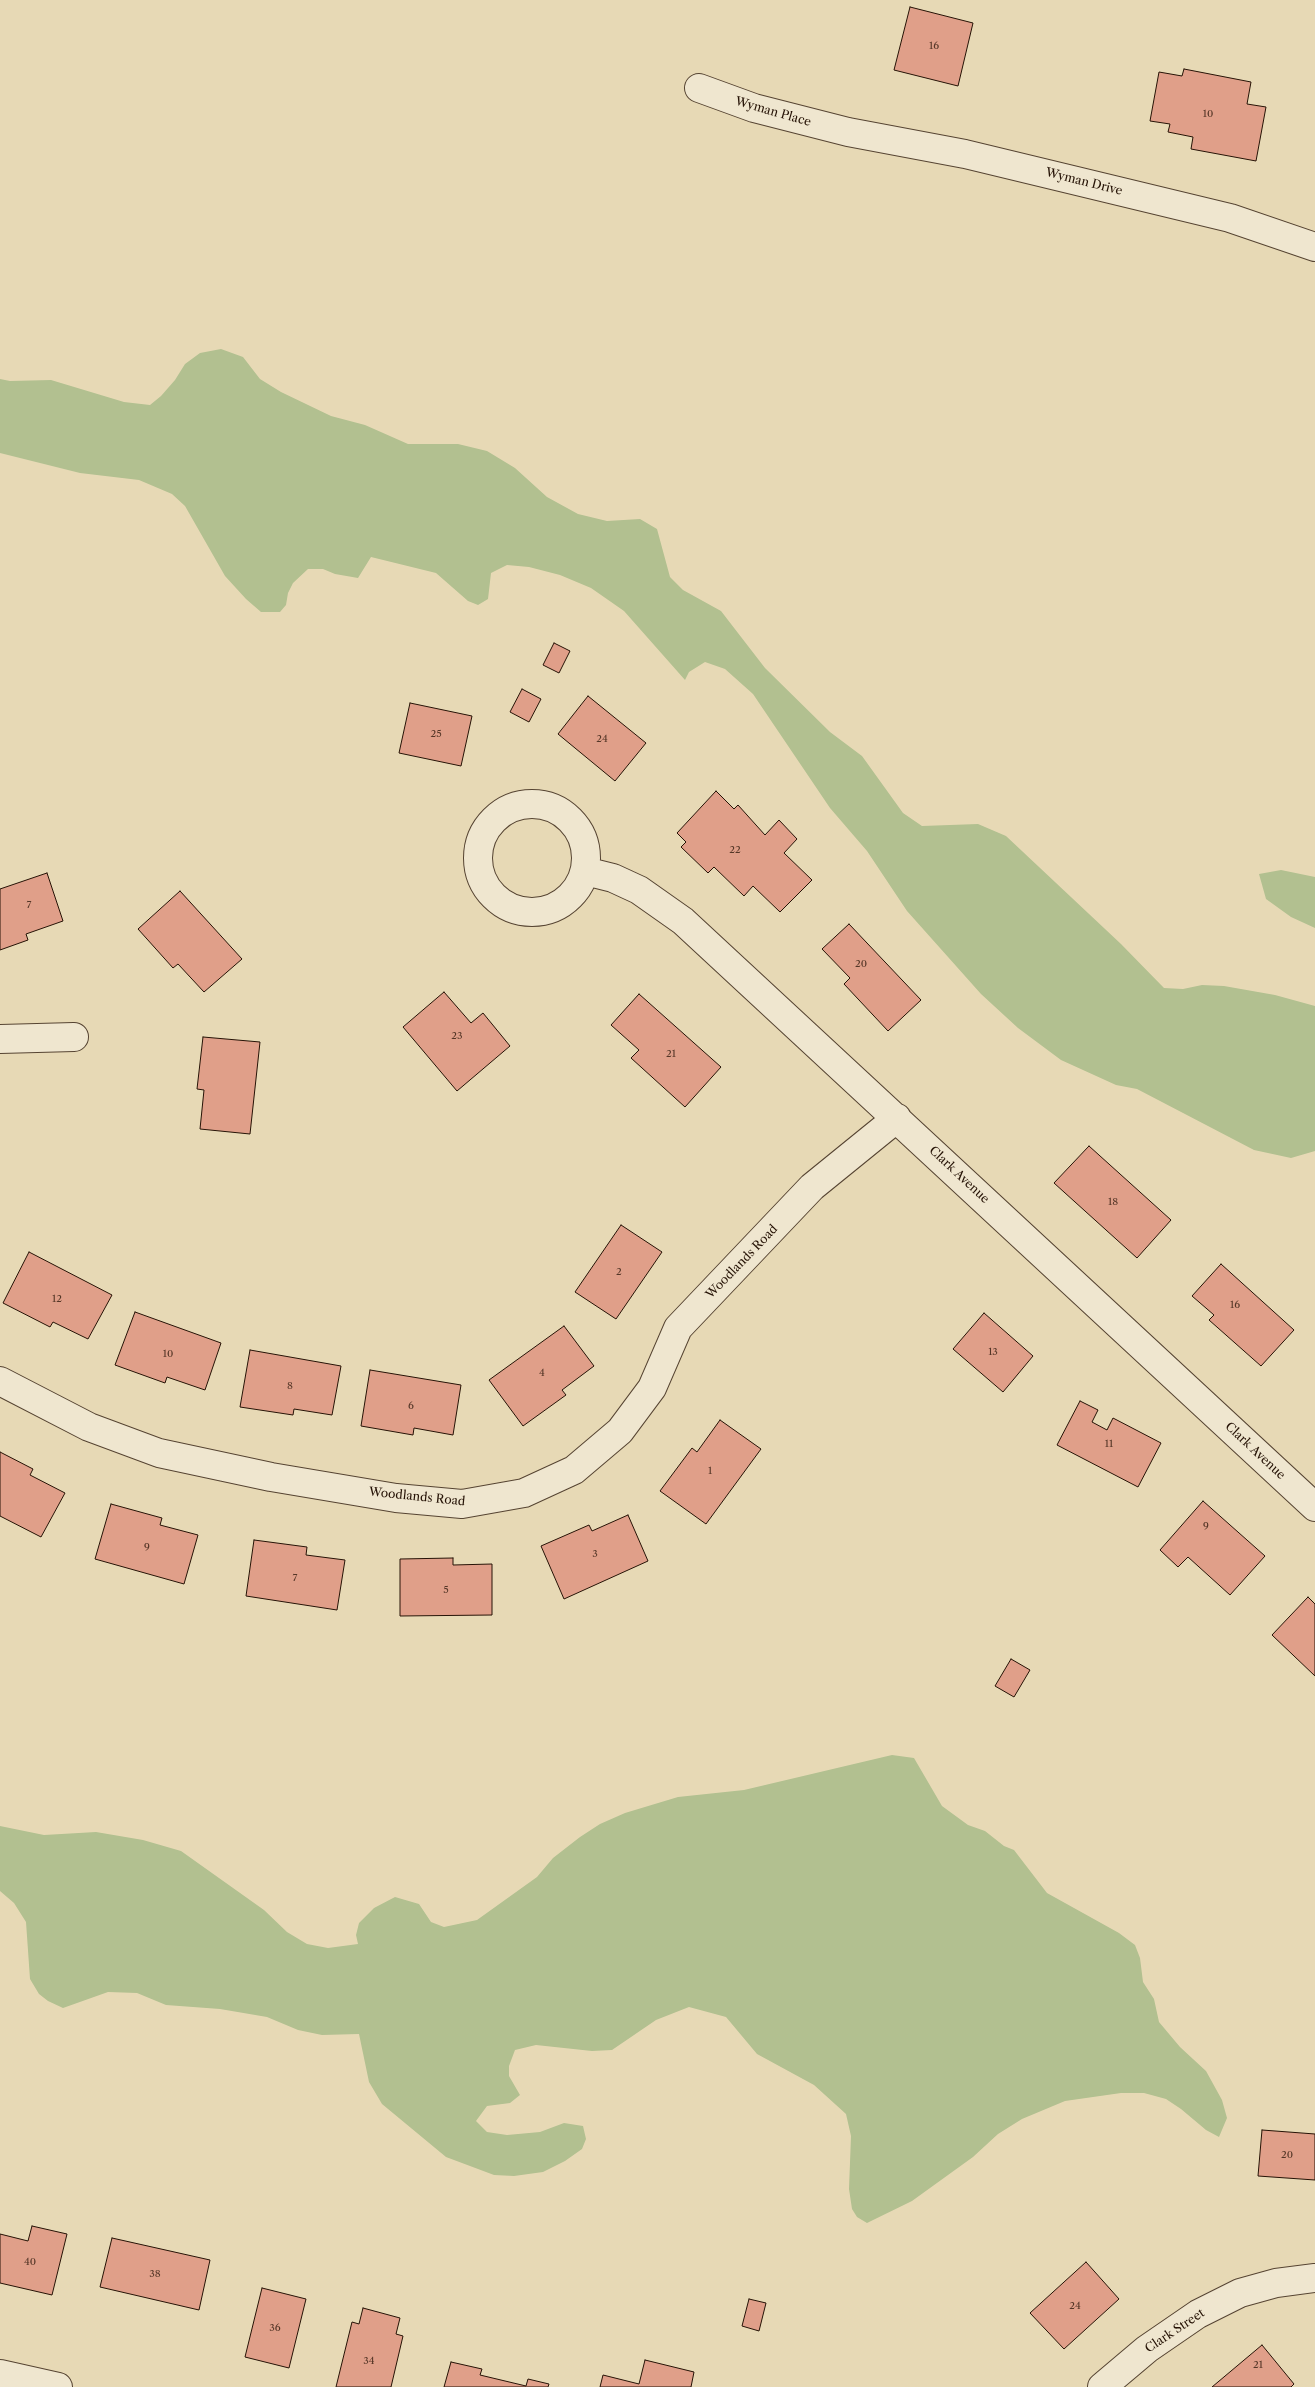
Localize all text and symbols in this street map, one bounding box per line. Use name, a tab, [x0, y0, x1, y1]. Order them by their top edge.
house number: 16	[929, 40, 939, 52]
street label: Wyman Place	[733, 94, 813, 130]
house number: 10	[1203, 108, 1213, 120]
street label: Wyman Drive	[1044, 166, 1124, 198]
house number: 25	[430, 728, 442, 740]
house number: 24	[596, 733, 608, 745]
house number: 22	[729, 844, 741, 856]
house number: 7	[27, 899, 31, 911]
house number: 20	[855, 958, 867, 970]
house number: 23	[451, 1030, 463, 1042]
house number: 21	[666, 1048, 676, 1060]
street label: Clark Avenue	[926, 1143, 992, 1207]
house number: 18	[1108, 1196, 1118, 1208]
street label: Woodlands Road	[703, 1222, 781, 1302]
house number: 2	[616, 1266, 622, 1278]
house number: 12	[52, 1293, 62, 1305]
house number: 16	[1230, 1299, 1240, 1311]
house number: 13	[988, 1346, 998, 1358]
house number: 10	[163, 1348, 173, 1360]
house number: 4	[539, 1367, 545, 1379]
house number: 8	[287, 1380, 293, 1392]
house number: 6	[408, 1400, 414, 1412]
street label: Clark Avenue	[1222, 1419, 1288, 1483]
house number: 11	[1105, 1438, 1113, 1450]
house number: 1	[708, 1465, 712, 1477]
street label: Woodlands Road	[368, 1485, 466, 1509]
house number: 9	[1203, 1520, 1209, 1532]
house number: 9	[144, 1541, 150, 1553]
house number: 3	[592, 1548, 598, 1560]
house number: 7	[293, 1572, 297, 1584]
house number: 5	[443, 1584, 449, 1596]
house number: 20	[1281, 2149, 1293, 2161]
house number: 40	[24, 2256, 36, 2268]
house number: 38	[149, 2268, 161, 2280]
house number: 24	[1069, 2300, 1081, 2312]
street label: Clark Street	[1143, 2306, 1207, 2356]
house number: 36	[269, 2322, 281, 2334]
house number: 34	[363, 2355, 375, 2367]
house number: 21	[1253, 2359, 1263, 2371]

